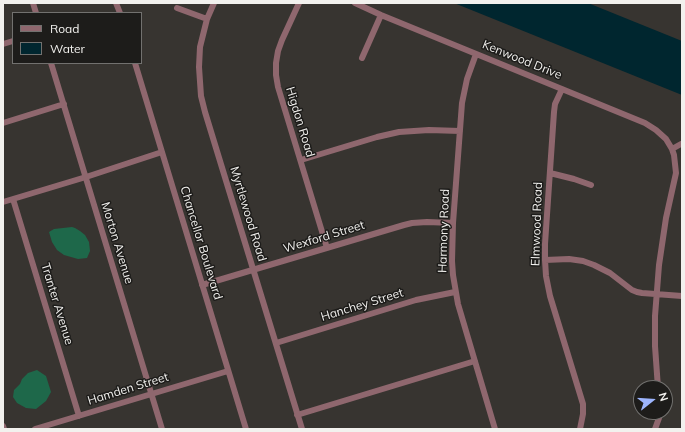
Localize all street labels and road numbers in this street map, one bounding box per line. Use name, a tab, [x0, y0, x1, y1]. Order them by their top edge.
street label: Kenwood Drive	[480, 38, 564, 82]
street label: Higdon Road	[282, 85, 318, 159]
street label: Myrtlewood Road	[227, 165, 269, 263]
street label: Elmwood Road	[528, 182, 546, 266]
street label: Chancellor Boulevard	[177, 184, 225, 302]
street label: Harmony Road	[435, 189, 453, 273]
street label: Morton Avenue	[98, 200, 136, 286]
street label: Wexford Street	[282, 218, 366, 256]
street label: Tranter Avenue	[38, 261, 76, 347]
street label: Hanchey Street	[319, 286, 405, 324]
street label: Hamden Street	[86, 370, 170, 408]

